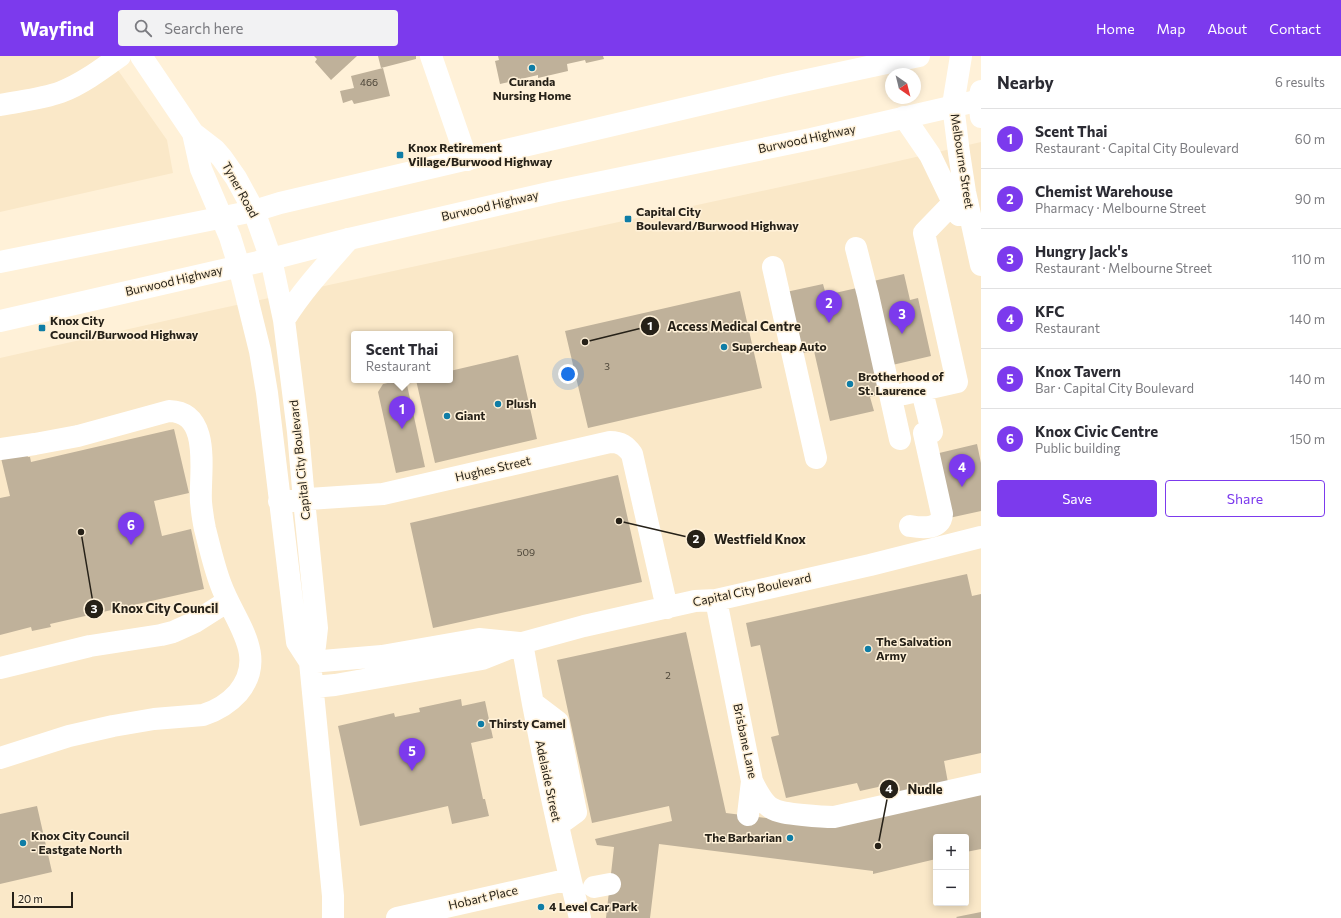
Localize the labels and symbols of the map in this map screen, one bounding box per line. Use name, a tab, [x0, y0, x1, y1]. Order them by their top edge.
marker: Curanda Nursing Home	[527, 63, 537, 73]
north arrow	[885, 68, 921, 104]
place label: Curanda Nursing Home	[493, 74, 571, 102]
house number: 466	[360, 76, 378, 88]
street label: Melbourne Street	[949, 112, 977, 209]
street label: Burwood Highway	[757, 121, 857, 155]
place label: Knox Retirement Village/Burwood Highway	[408, 140, 553, 168]
marker: Knox Retirement Village/Burwood Highway	[395, 150, 405, 160]
street label: Tyner Road	[220, 159, 262, 220]
street label: Burwood Highway	[440, 187, 540, 223]
place label: Capital City Boulevard/Burwood Highway	[636, 204, 799, 232]
marker: Capital City Boulevard/Burwood Highway	[623, 214, 633, 224]
street label: Burwood Highway	[124, 262, 224, 298]
pin: 2	[816, 290, 842, 323]
pin: 3	[889, 301, 915, 334]
place label: Knox City Council/Burwood Highway	[50, 313, 199, 341]
callout: Access Medical Centre	[640, 314, 809, 339]
text: 1	[647, 318, 653, 332]
text: Access Medical Centre	[667, 318, 801, 334]
marker: Knox City Council/Burwood Highway	[37, 323, 47, 333]
place label: Supercheap Auto	[732, 339, 827, 353]
marker: Supercheap Auto	[719, 342, 729, 352]
house number: 3	[604, 360, 610, 372]
your location	[558, 364, 578, 384]
place label: Brotherhood of St. Laurence	[858, 369, 944, 397]
marker: Brotherhood of St. Laurence	[845, 379, 855, 389]
pin: 1	[389, 396, 415, 429]
place label: Plush	[506, 396, 536, 410]
street label: Capital City Boulevard	[286, 399, 312, 521]
marker: Plush	[493, 399, 503, 409]
place label: Giant	[455, 408, 485, 422]
marker: Giant	[442, 411, 452, 421]
street label: Hughes Street	[454, 453, 532, 484]
pin: 4	[949, 454, 975, 487]
pin: 6	[118, 512, 144, 545]
callout: Westfield Knox	[686, 526, 814, 551]
text: 2	[693, 531, 700, 545]
text: Westfield Knox	[714, 531, 807, 547]
house number: 509	[517, 546, 535, 558]
street label: Capital City Boulevard	[691, 570, 812, 608]
callout: Knox City Council	[84, 596, 227, 621]
text: Knox City Council	[112, 600, 218, 616]
text: 3	[91, 601, 98, 615]
place label: The Salvation Army	[876, 634, 951, 662]
marker: The Salvation Army	[863, 644, 873, 654]
house number: 2	[665, 669, 671, 681]
street label: Brisbane Lane	[731, 702, 761, 780]
place label: Thirsty Camel	[489, 716, 566, 730]
marker: Thirsty Camel	[476, 719, 486, 729]
pin: 5	[399, 738, 425, 771]
street label: Adelaide Street	[533, 739, 564, 823]
callout: Nudle	[879, 777, 950, 802]
text: 4	[885, 781, 893, 795]
text: Nudle	[907, 781, 943, 797]
place label: Knox City Council - Eastgate North	[31, 828, 129, 856]
place label: The Barbarian	[704, 830, 782, 844]
marker: The Barbarian	[785, 833, 795, 843]
marker: Knox City Council - Eastgate North	[18, 838, 28, 848]
street label: Hobart Place	[447, 882, 519, 912]
scale bar	[12, 890, 73, 909]
place label: 4 Level Car Park	[549, 899, 638, 913]
marker: 4 Level Car Park	[536, 902, 546, 912]

